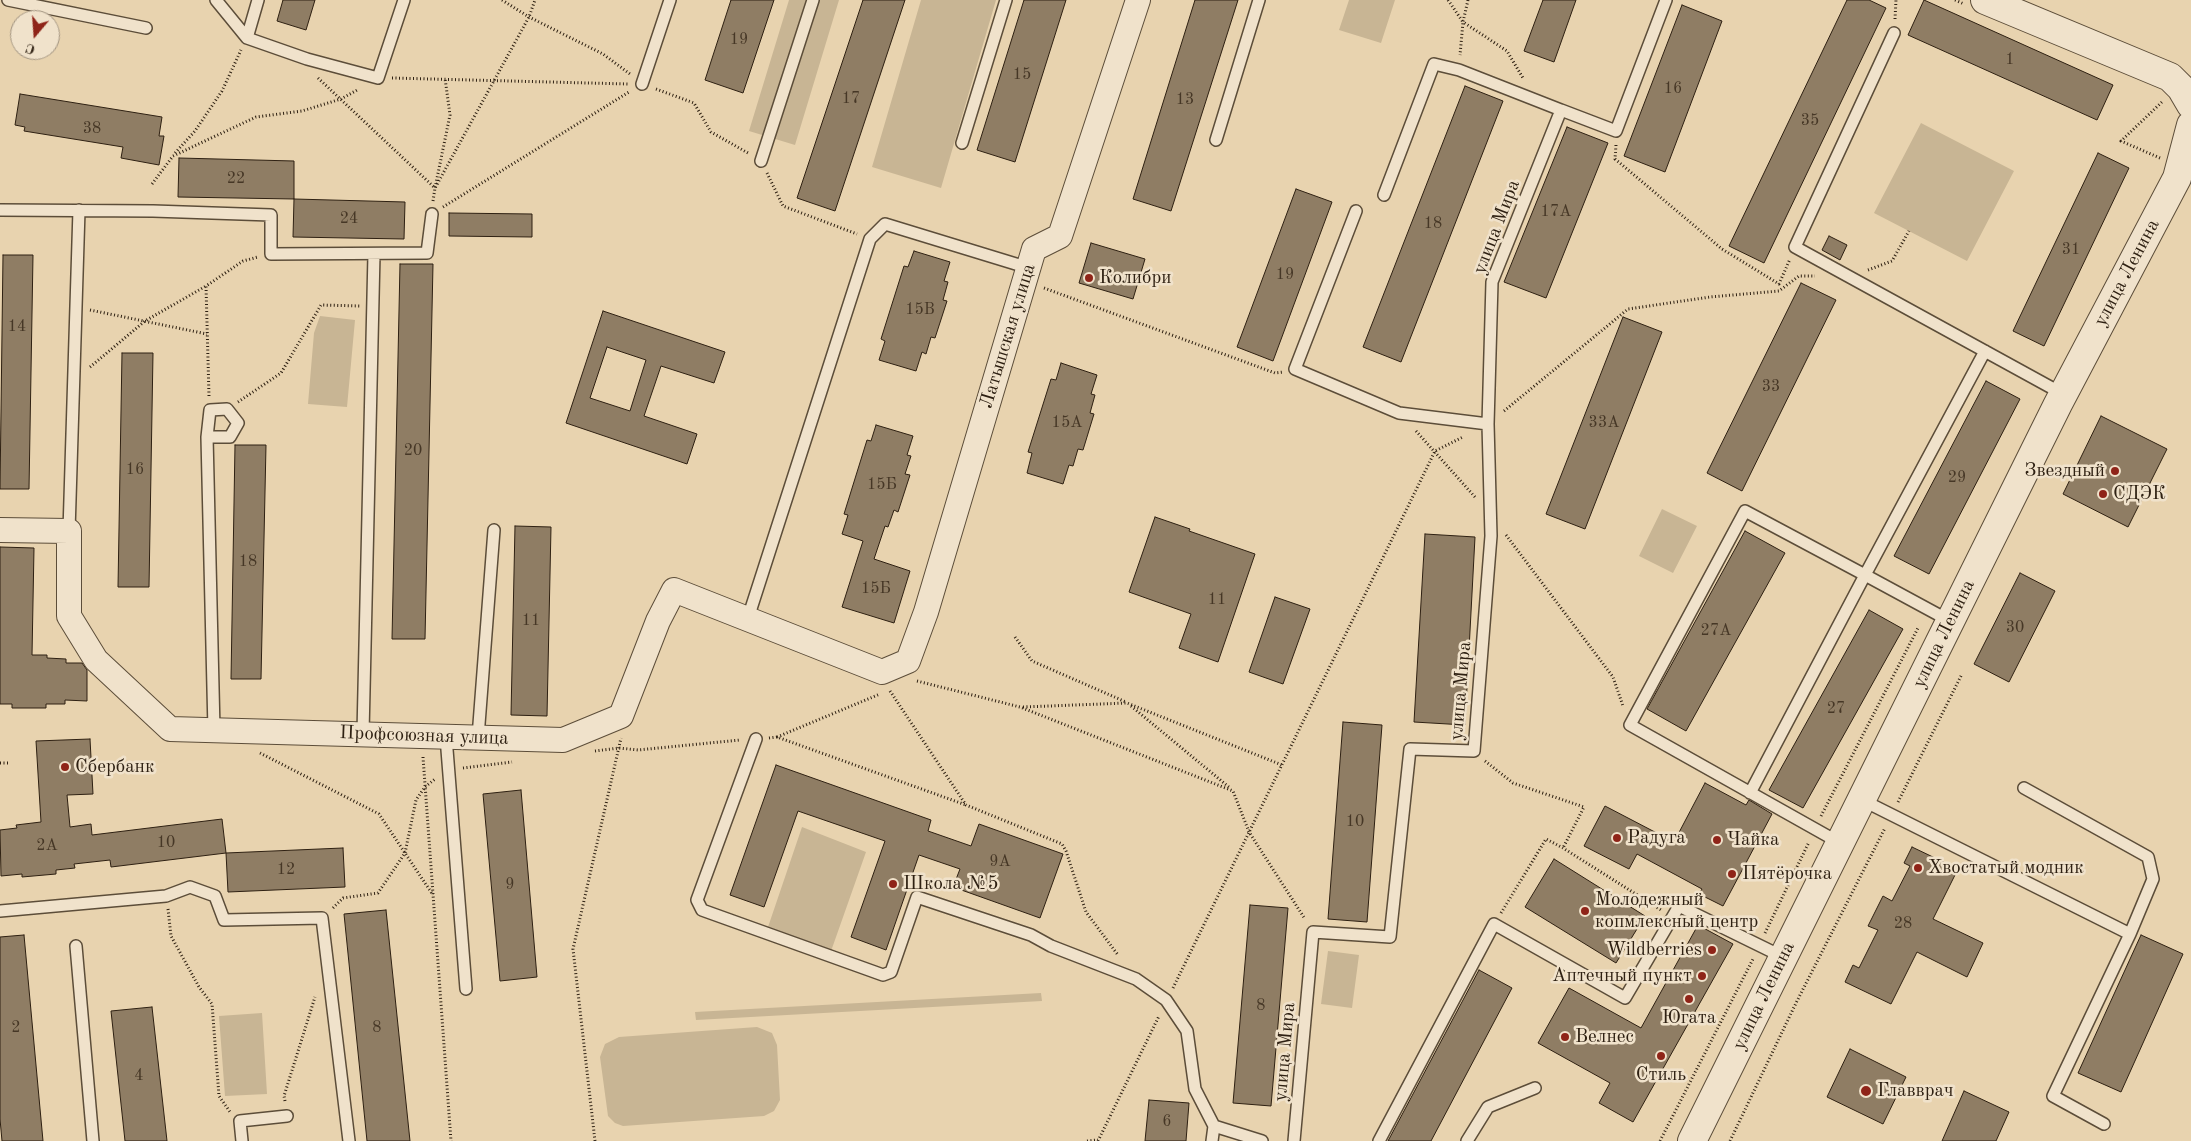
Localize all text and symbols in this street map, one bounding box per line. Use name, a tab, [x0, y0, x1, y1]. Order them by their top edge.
north arrow	[10, 10, 60, 60]
house number: 19	[730, 30, 748, 50]
text: С	[24, 40, 37, 56]
house number: 1	[2005, 50, 2015, 70]
house number: 15	[1013, 65, 1031, 85]
house number: 16	[1664, 79, 1682, 99]
house number: 17	[842, 89, 860, 109]
house number: 13	[1176, 90, 1194, 110]
house number: 35	[1801, 111, 1819, 131]
house number: 38	[83, 119, 101, 139]
house number: 22	[227, 169, 245, 189]
street label: улица Мира	[1469, 177, 1525, 277]
house number: 17А	[1541, 202, 1571, 222]
house number: 24	[340, 209, 358, 229]
house number: 18	[1424, 214, 1442, 234]
street label: улица Ленина	[2089, 216, 2165, 330]
house number: 31	[2062, 240, 2080, 260]
street label: Латышская улица	[975, 261, 1041, 411]
house number: 19	[1276, 265, 1294, 285]
place label: Колибри	[1099, 267, 1172, 289]
marker: Колибри	[1083, 272, 1095, 284]
house number: 15В	[905, 300, 935, 320]
house number: 14	[8, 317, 26, 337]
house number: 33	[1762, 377, 1780, 397]
house number: 15А	[1052, 413, 1082, 433]
house number: 33А	[1589, 413, 1619, 433]
house number: 20	[404, 441, 422, 461]
house number: 16	[126, 460, 144, 480]
place label: Звездный	[2025, 460, 2105, 482]
marker: Звездный	[2109, 465, 2121, 477]
house number: 29	[1948, 468, 1966, 488]
house number: 15Б	[867, 475, 897, 495]
place label: СДЭК	[2113, 483, 2166, 505]
marker: СДЭК	[2097, 488, 2109, 500]
house number: 18	[239, 552, 257, 572]
street label: улица Ленина	[1908, 576, 1980, 692]
house number: 15Б	[861, 579, 891, 599]
house number: 11	[1208, 590, 1226, 610]
house number: 11	[522, 611, 540, 631]
house number: 30	[2006, 618, 2024, 638]
house number: 27А	[1701, 621, 1731, 641]
street label: улица Мира	[1445, 641, 1477, 741]
house number: 27	[1827, 699, 1845, 719]
street label: Профсоюзная улица	[339, 722, 509, 750]
place label: Сбербанк	[75, 756, 154, 778]
marker: Сбербанк	[59, 761, 71, 773]
house number: 10	[1346, 812, 1364, 832]
place label: Радуга	[1627, 827, 1686, 849]
place label: Чайка	[1727, 829, 1779, 851]
marker: Радуга	[1611, 832, 1623, 844]
house number: 10	[157, 833, 175, 853]
marker: Чайка	[1711, 834, 1723, 846]
house number: 2А	[36, 836, 58, 856]
house number: 9А	[989, 852, 1011, 872]
place label: Хвостатый модник	[1928, 857, 2084, 879]
house number: 12	[277, 860, 295, 880]
marker: Хвостатый модник	[1912, 862, 1924, 874]
place label: Пятёрочка	[1742, 863, 1832, 885]
marker: Пятёрочка	[1726, 868, 1738, 880]
place label: Школа №5	[903, 873, 998, 895]
house number: 9	[505, 875, 515, 895]
marker: Школа №5	[887, 878, 899, 890]
place label: Молодежный копмлексный центр	[1595, 889, 1758, 933]
marker: Молодежный копмлексный центр	[1579, 905, 1591, 917]
house number: 28	[1894, 914, 1912, 934]
street label: улица Ленина	[1728, 938, 1800, 1054]
place label: Wildberries	[1606, 939, 1702, 961]
marker: Wildberries	[1706, 944, 1718, 956]
place label: Аптечный пункт	[1552, 965, 1692, 987]
marker: Аптечный пункт	[1696, 970, 1708, 982]
marker: Югата	[1683, 993, 1695, 1005]
house number: 8	[1256, 996, 1266, 1016]
street label: улица Мира	[1269, 1002, 1301, 1102]
place label: Югата	[1662, 1007, 1716, 1029]
house number: 2	[11, 1018, 21, 1038]
house number: 8	[372, 1018, 382, 1038]
place label: Велнес	[1575, 1026, 1634, 1048]
marker: Велнес	[1559, 1031, 1571, 1043]
marker: Стиль	[1655, 1050, 1667, 1062]
place label: Стиль	[1636, 1064, 1686, 1086]
house number: 4	[134, 1066, 144, 1086]
place label: Главврач	[1877, 1080, 1953, 1102]
marker: Главврач	[1859, 1084, 1873, 1098]
house number: 6	[1162, 1112, 1172, 1132]

